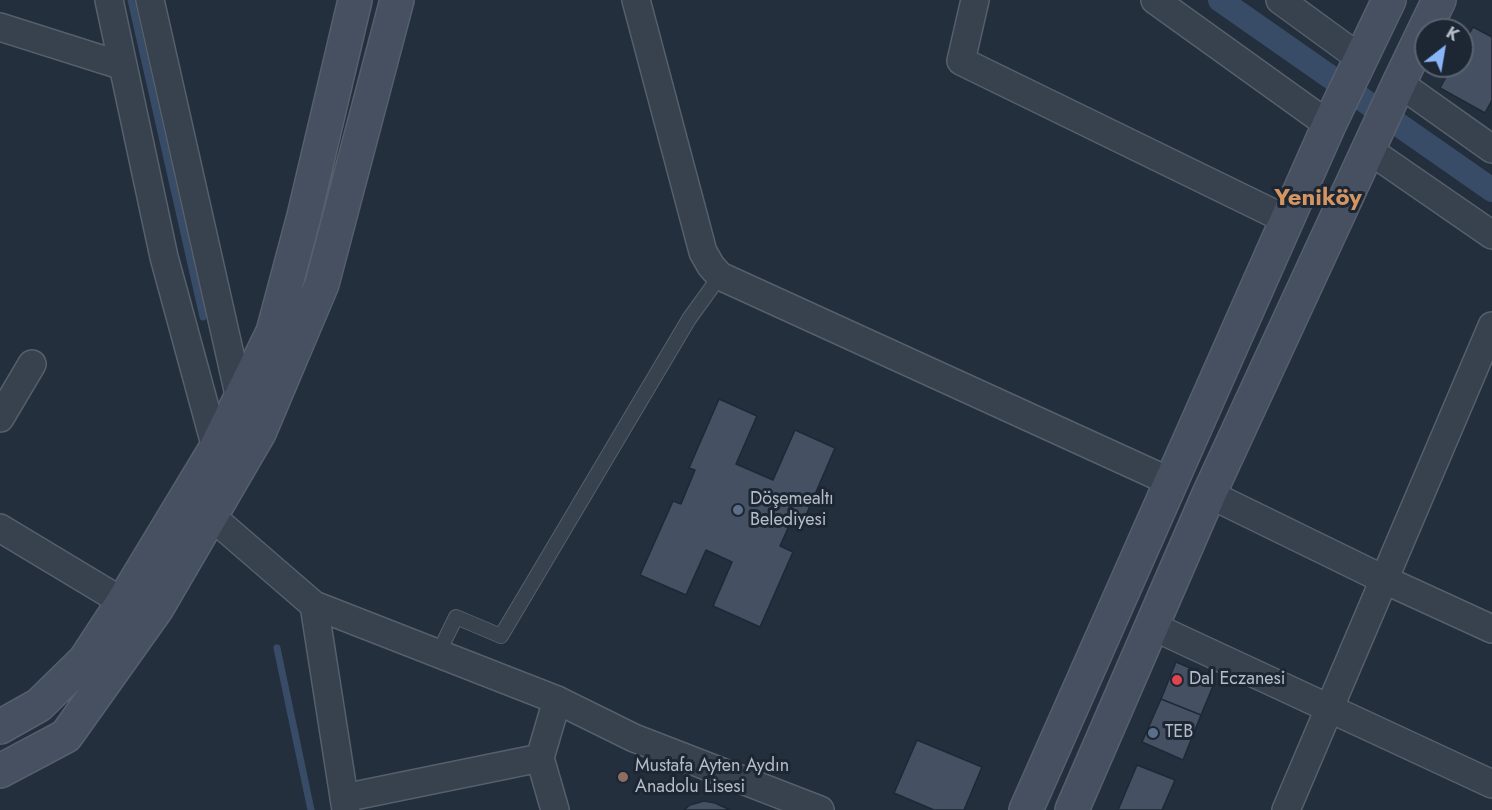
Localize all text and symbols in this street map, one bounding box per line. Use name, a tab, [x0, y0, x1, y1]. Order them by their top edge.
north arrow	[1414, 18, 1474, 78]
text: K	[1442, 21, 1463, 47]
district label: Yeniköy	[1274, 185, 1362, 213]
place label: Döşemealtı Belediyesi	[750, 489, 834, 532]
marker: Döşemealtı Belediyesi	[731, 503, 745, 517]
place label: Dal Eczanesi	[1189, 669, 1286, 691]
marker: Dal Eczanesi	[1170, 673, 1184, 687]
place label: TEB	[1165, 722, 1193, 744]
marker: TEB	[1146, 726, 1160, 740]
place label: Mustafa Ayten Aydın Anadolu Lisesi	[635, 756, 789, 798]
marker: Mustafa Ayten Aydın Anadolu Lisesi	[616, 770, 630, 784]

